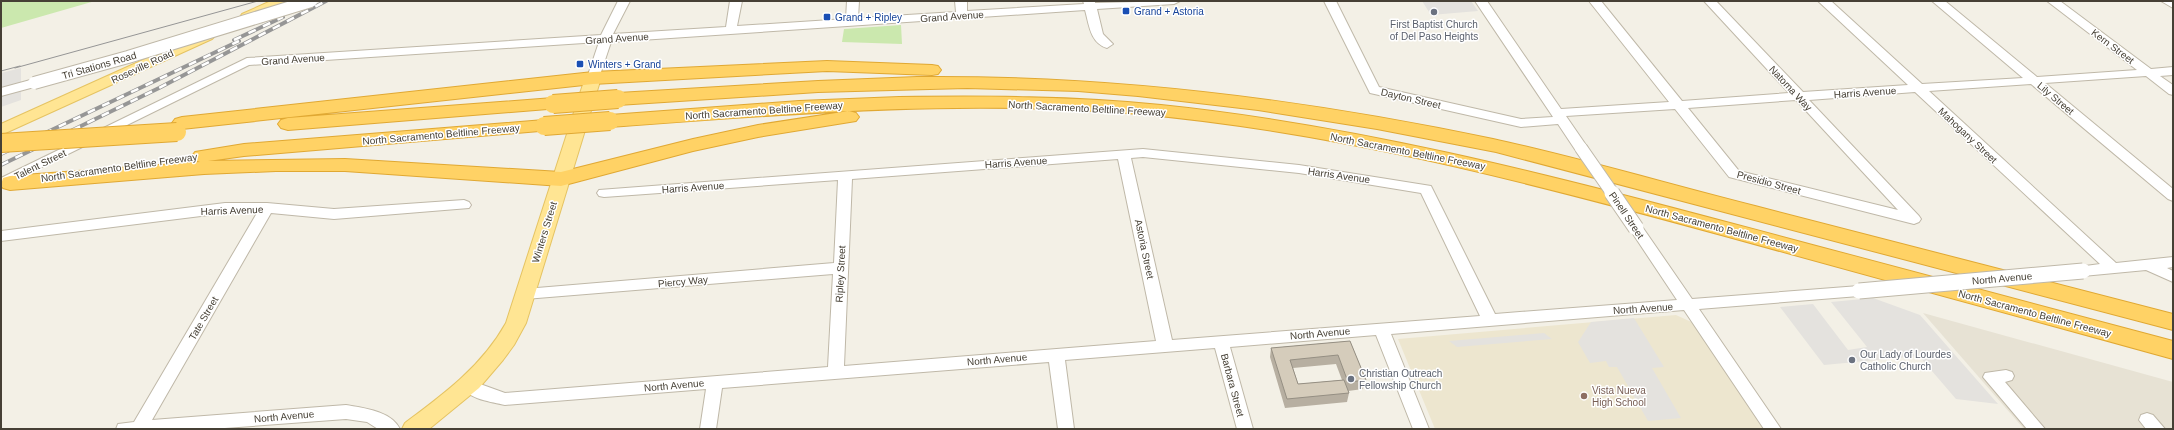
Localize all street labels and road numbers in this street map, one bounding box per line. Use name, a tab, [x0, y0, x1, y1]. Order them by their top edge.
street label: Grand Avenue	[920, 9, 985, 24]
street label: Kern Street	[2089, 27, 2136, 66]
street label: Grand Avenue	[585, 31, 650, 46]
street label: Roseville Road	[109, 47, 175, 86]
street label: Tri Stations Road	[61, 50, 138, 81]
street label: Grand Avenue	[261, 52, 326, 67]
street label: Natoma Way	[1767, 64, 1814, 113]
street label: Lily Street	[2035, 80, 2076, 117]
street label: Harris Avenue	[1833, 85, 1897, 100]
street label: Dayton Street	[1380, 86, 1442, 111]
street label: North Sacramento Beltline Freeway	[1008, 99, 1166, 118]
street label: North Sacramento Beltline Freeway	[685, 100, 843, 121]
street label: Mahogany Street	[1936, 105, 1999, 166]
street label: North Sacramento Beltline Freeway	[362, 122, 520, 147]
street label: North Sacramento Beltline Freeway	[1329, 131, 1486, 172]
street label: Talent Street	[13, 147, 68, 182]
street label: North Sacramento Beltline Freeway	[40, 151, 198, 184]
street label: Harris Avenue	[984, 155, 1048, 170]
street label: Harris Avenue	[1307, 166, 1371, 185]
street label: Presidio Street	[1736, 169, 1802, 196]
street label: Harris Avenue	[661, 180, 725, 195]
street label: Pinell Street	[1607, 190, 1646, 241]
street label: Winters Street	[530, 200, 559, 264]
street label: North Sacramento Beltline Freeway	[1644, 203, 1800, 254]
street label: Harris Avenue	[201, 204, 264, 217]
street label: Astoria Street	[1133, 218, 1156, 280]
street label: Ripley Street	[834, 245, 848, 303]
street label: North Avenue	[1971, 270, 2033, 287]
street label: Piercy Way	[658, 274, 709, 289]
street label: North Sacramento Beltline Freeway	[1957, 288, 2113, 339]
street label: Tate Street	[187, 294, 220, 342]
street label: North Avenue	[1613, 301, 1674, 316]
street label: North Avenue	[1289, 325, 1351, 342]
street label: North Avenue	[966, 351, 1028, 368]
street label: Barbara Street	[1219, 352, 1246, 418]
street label: North Avenue	[643, 377, 705, 394]
street label: North Avenue	[253, 408, 315, 425]

